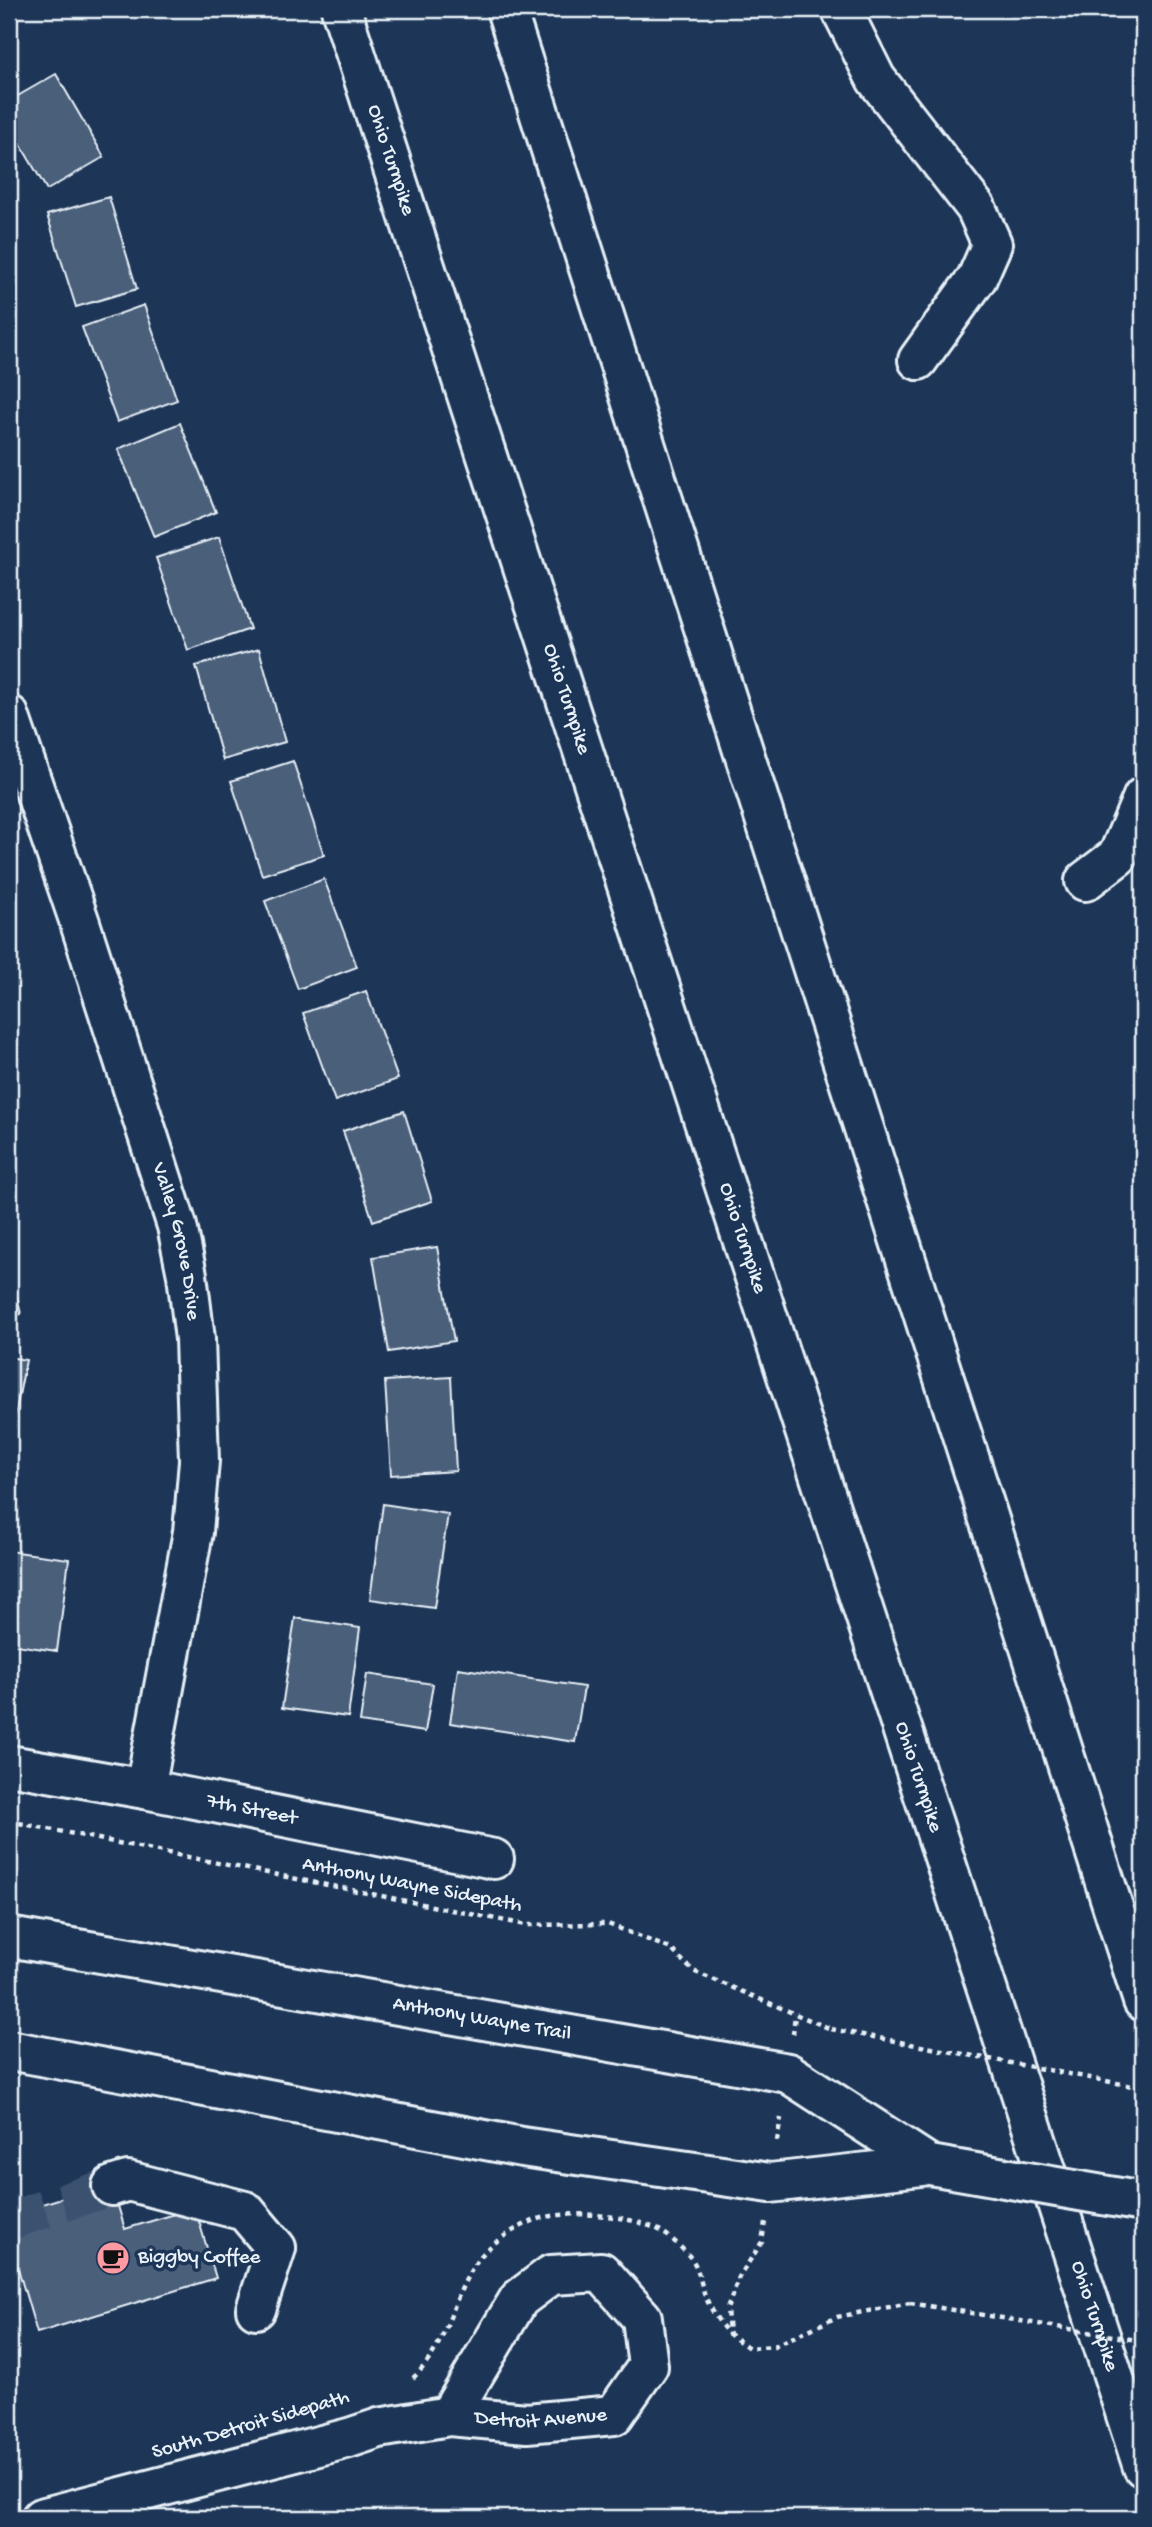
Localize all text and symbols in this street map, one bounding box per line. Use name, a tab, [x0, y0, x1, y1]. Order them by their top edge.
street label: Ohio Turnpike	[361, 102, 420, 220]
street label: Ohio Turnpike	[536, 641, 596, 759]
street label: Valley Grove Drive	[145, 1159, 205, 1323]
street label: Ohio Turnpike	[712, 1180, 772, 1298]
street label: Ohio Turnpike	[888, 1719, 948, 1837]
street label: 7th Street	[203, 1789, 302, 1832]
street label: Anthony Wayne Sidepath	[300, 1852, 524, 1920]
street label: Anthony Wayne Trail	[391, 1992, 573, 2047]
cafe icon: Biggby Coffee	[94, 2239, 132, 2277]
place label: Biggby Coffee	[137, 2246, 262, 2271]
street label: Ohio Turnpike	[1064, 2258, 1124, 2376]
street label: South Detroit Sidepath	[149, 2386, 353, 2466]
street label: Detroit Avenue	[472, 2403, 609, 2436]

